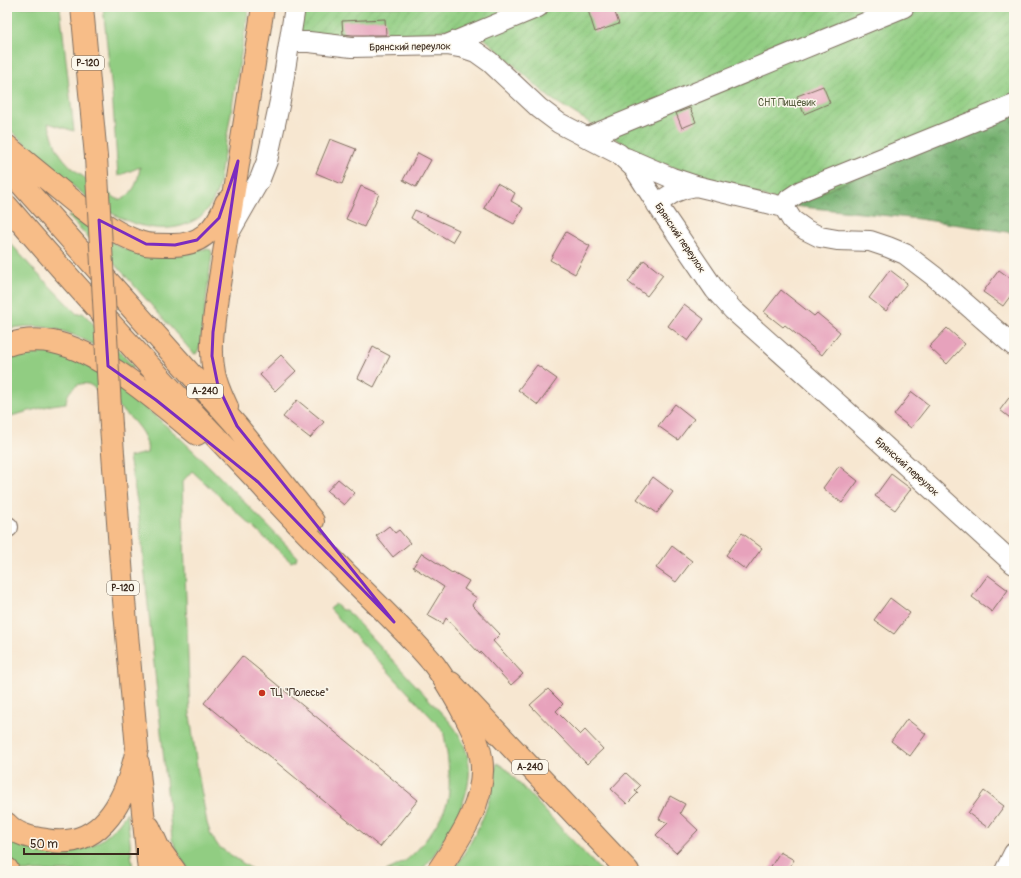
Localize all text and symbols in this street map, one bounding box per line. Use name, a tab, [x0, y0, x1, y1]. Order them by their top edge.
street label: Брянский переулок	[369, 40, 451, 54]
road number: Р-120	[72, 56, 104, 70]
park label: СНТ Пищевик	[758, 97, 816, 109]
street label: Брянский переулок	[652, 201, 708, 275]
road number: А-240	[187, 384, 223, 398]
street label: Брянский переулок	[873, 435, 941, 499]
road number: Р-120	[107, 581, 139, 595]
place label: ТЦ "Полесье"	[270, 687, 329, 699]
marker: ТЦ "Полесье"	[257, 688, 267, 698]
road number: А-240	[512, 760, 548, 774]
scale bar	[24, 830, 138, 856]
text: 50 m	[30, 837, 58, 852]

